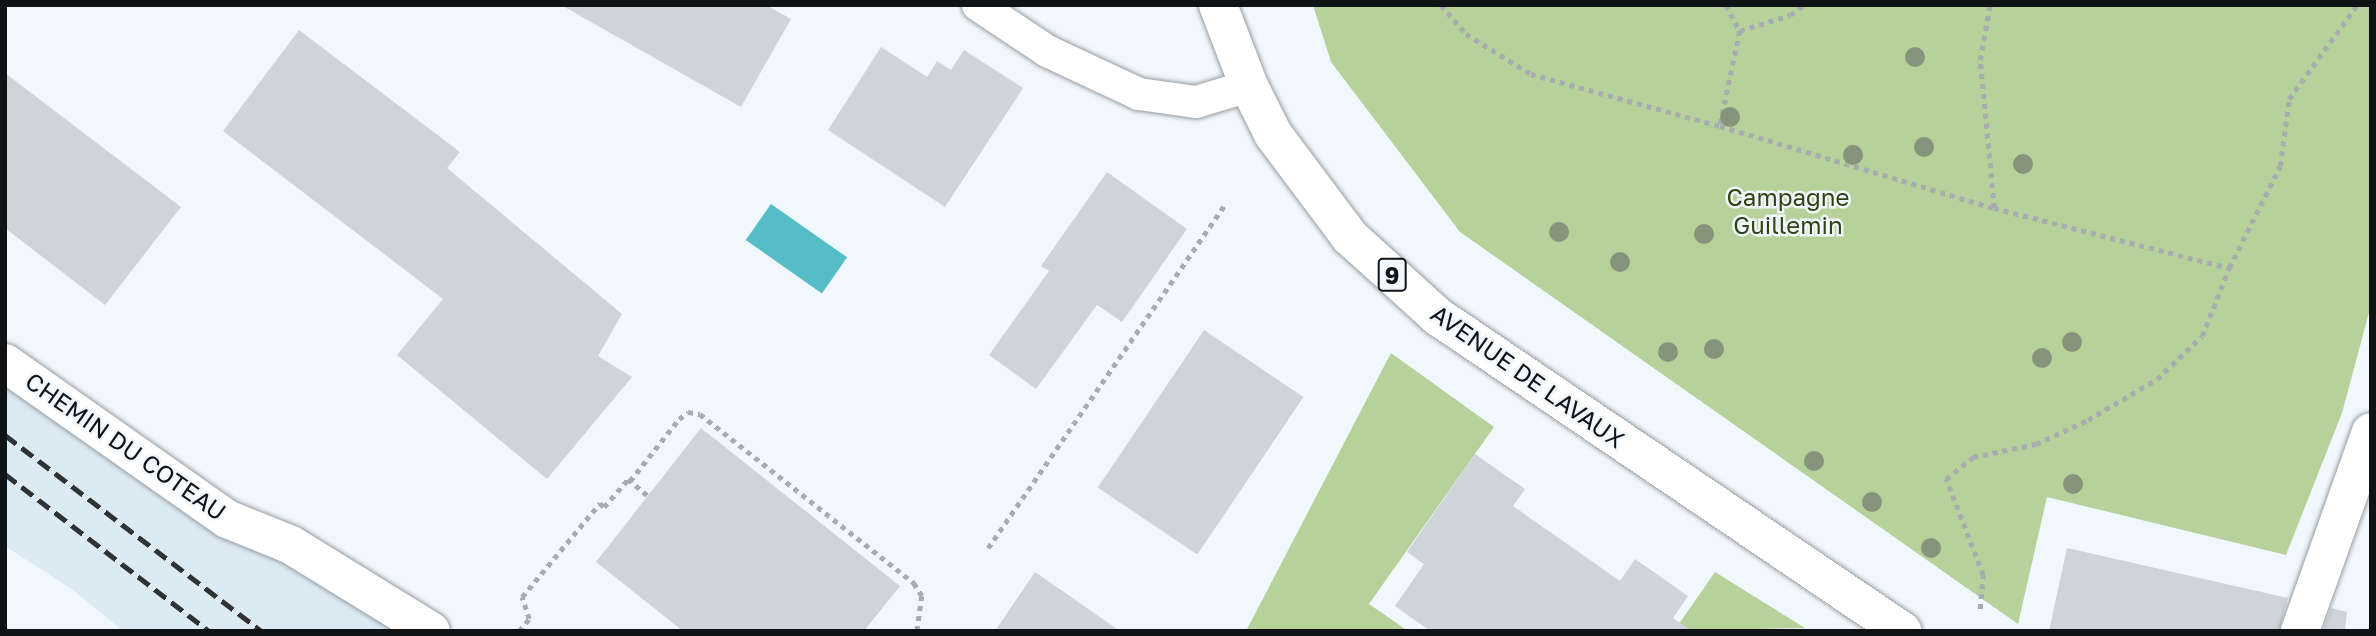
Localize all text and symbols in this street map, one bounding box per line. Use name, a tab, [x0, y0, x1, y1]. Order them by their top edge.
park label: Campagne Guillemin	[1727, 183, 1849, 239]
road number: 9	[1376, 256, 1408, 294]
street label: AVENUE DE LAVAUX	[1426, 298, 1630, 454]
street label: CHEMIN DU COTEAU	[20, 366, 232, 526]

